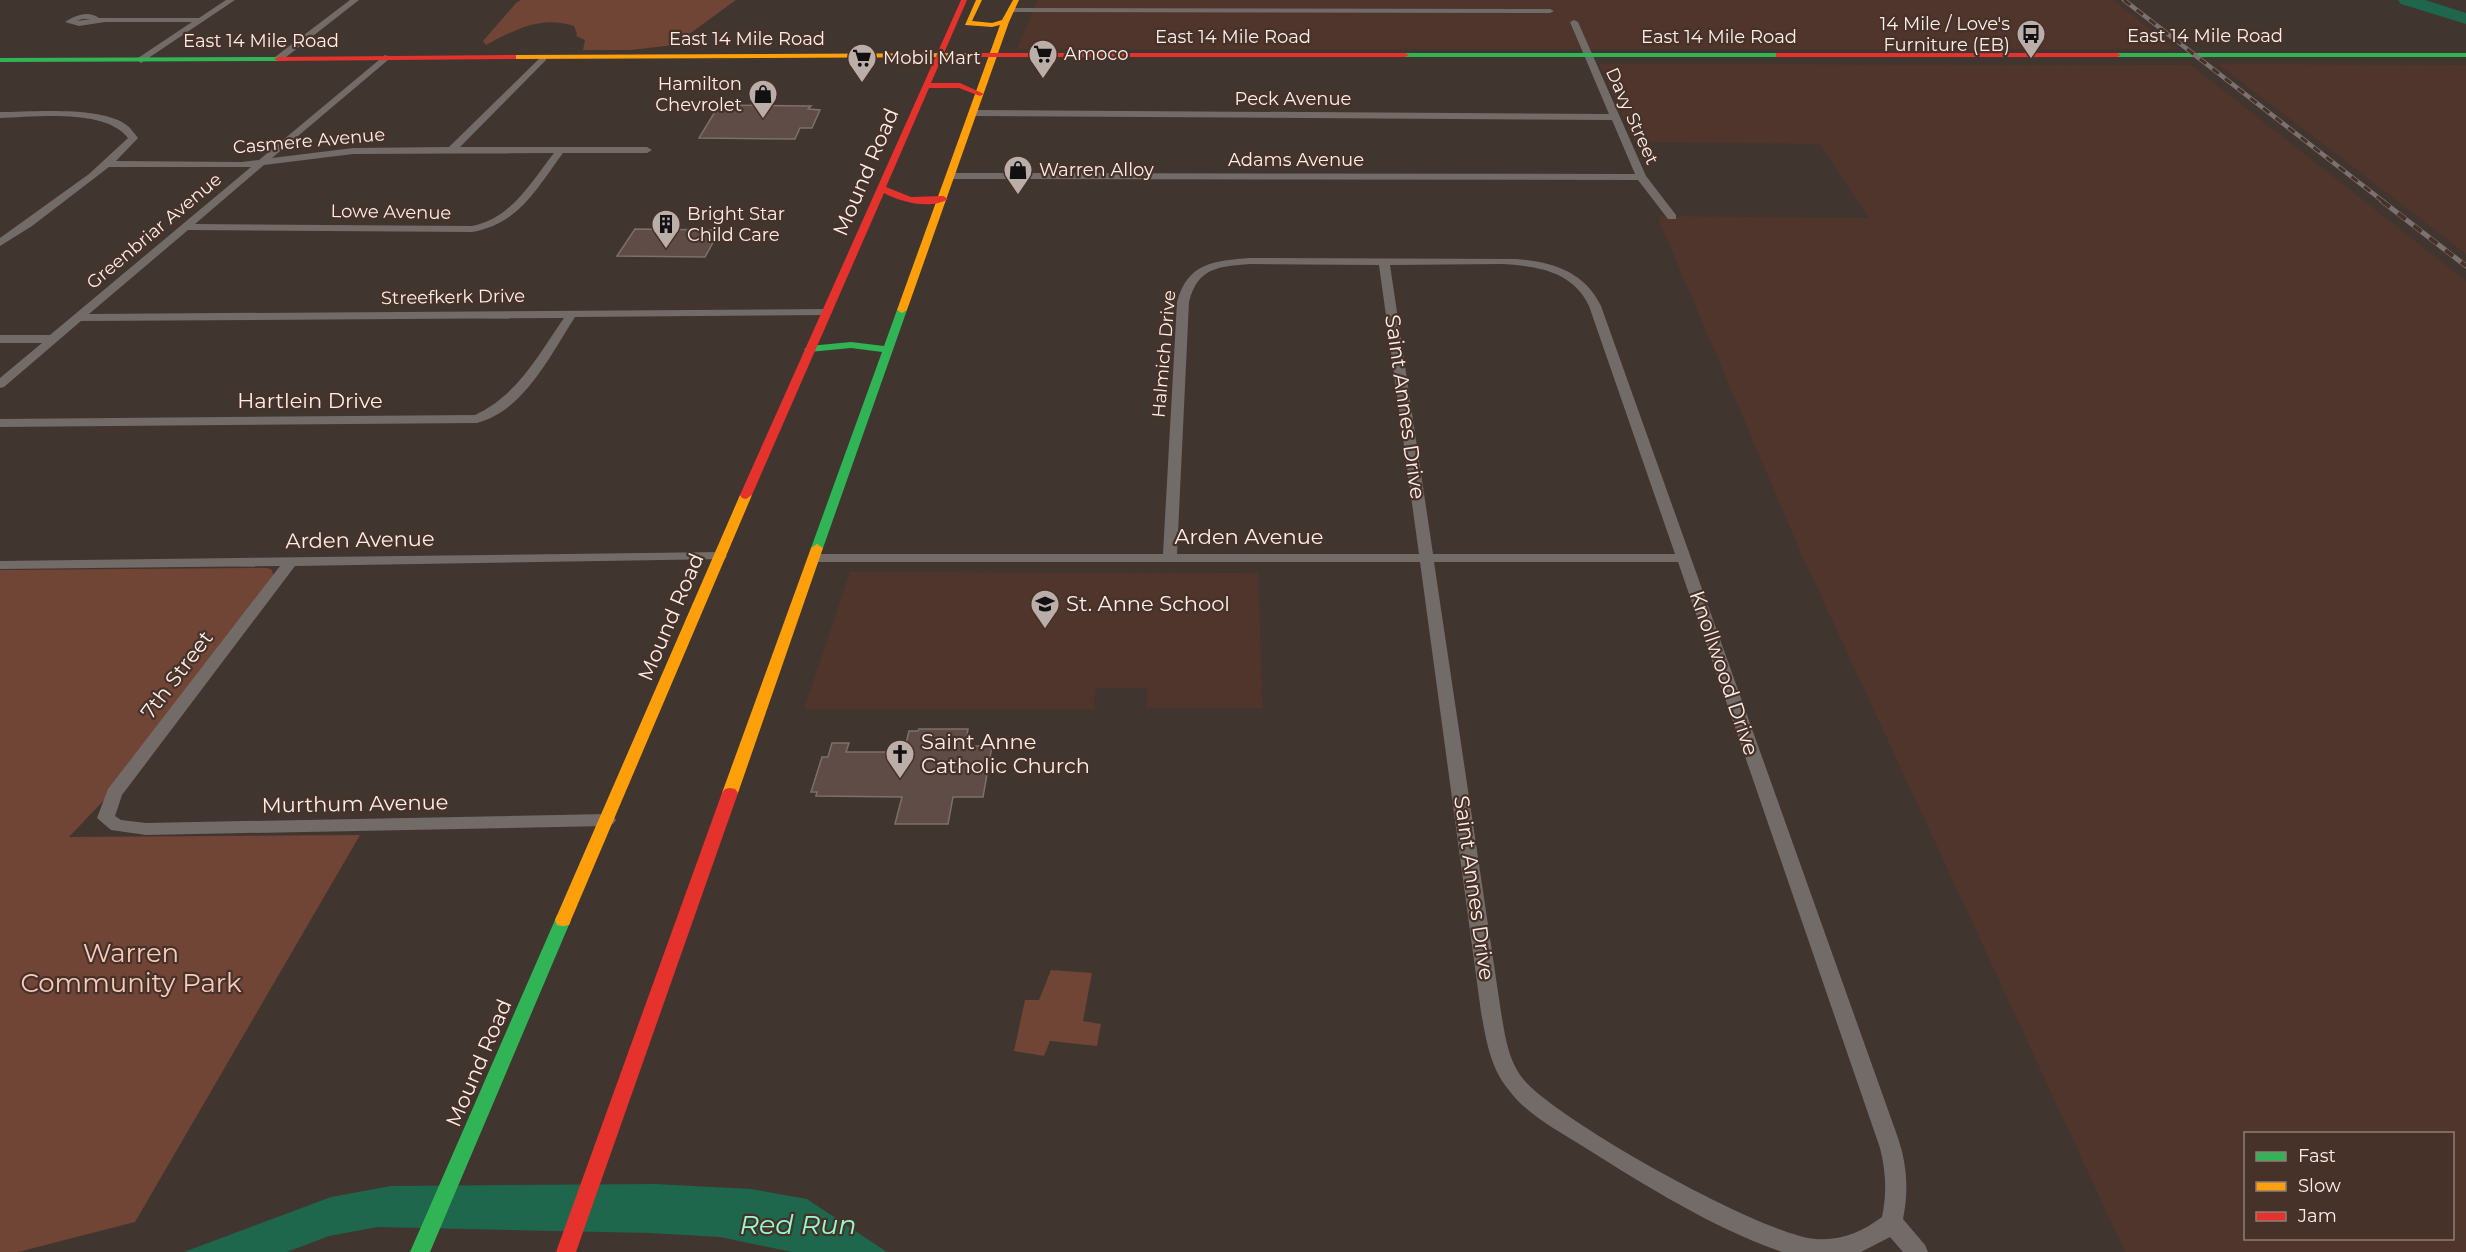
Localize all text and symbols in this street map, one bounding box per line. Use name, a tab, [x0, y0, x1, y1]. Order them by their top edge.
place label: 14 Mile / Love's Furniture (EB)	[1880, 13, 2010, 56]
bus stop icon: 14 Mile / Love's Furniture (EB)	[2015, 18, 2047, 60]
street label: East 14 Mile Road	[2127, 25, 2283, 47]
street label: East 14 Mile Road	[1155, 26, 1311, 48]
street label: East 14 Mile Road	[1641, 26, 1797, 48]
street label: East 14 Mile Road	[669, 28, 825, 50]
street label: East 14 Mile Road	[183, 30, 339, 52]
supermarket icon: Amoco	[1027, 38, 1059, 80]
supermarket icon: Mobil Mart	[846, 42, 878, 84]
place label: Amoco	[1064, 43, 1129, 65]
place label: Mobil Mart	[883, 47, 981, 69]
street label: Davy Street	[1601, 64, 1663, 168]
place label: Hamilton Chevrolet	[655, 73, 742, 116]
shop icon: Hamilton Chevrolet	[747, 78, 779, 120]
street label: Peck Avenue	[1235, 88, 1352, 110]
street label: Mound Road	[827, 104, 904, 239]
street label: Casmere Avenue	[232, 123, 386, 159]
street label: Adams Avenue	[1228, 149, 1364, 171]
shop icon: Warren Alloy	[1002, 154, 1034, 196]
place label: Warren Alloy	[1039, 159, 1154, 181]
street label: Greenbriar Avenue	[82, 168, 226, 294]
street label: Lowe Avenue	[331, 200, 452, 224]
place label: Bright Star Child Care	[687, 203, 785, 246]
building icon: Bright Star Child Care	[650, 208, 682, 250]
street label: Streefkerk Drive	[381, 285, 525, 309]
street label: Halmich Drive	[1147, 289, 1181, 419]
street label: Saint Annes Drive	[1380, 313, 1431, 501]
street label: Hartlein Drive	[237, 388, 383, 413]
street label: Arden Avenue	[1174, 524, 1324, 549]
street label: Arden Avenue	[285, 526, 435, 553]
street label: Mound Road	[632, 549, 709, 684]
street label: Knollwood Drive	[1685, 587, 1764, 759]
school or university icon: St. Anne School	[1029, 588, 1061, 630]
place label: St. Anne School	[1066, 591, 1230, 616]
street label: 7th Street	[135, 626, 218, 724]
place label: Saint Anne Catholic Church	[921, 729, 1090, 778]
church icon: Saint Anne Catholic Church	[884, 738, 916, 780]
street label: Murthum Avenue	[261, 789, 449, 818]
street label: Saint Annes Drive	[1449, 794, 1500, 982]
park label: Warren Community Park	[20, 937, 242, 999]
street label: Mound Road	[440, 995, 517, 1130]
legend	[2244, 1132, 2454, 1240]
text: Fast	[2298, 1145, 2336, 1167]
text: Slow	[2298, 1175, 2341, 1197]
text: Jam	[2297, 1205, 2337, 1227]
water label: Red Run	[739, 1208, 857, 1241]

